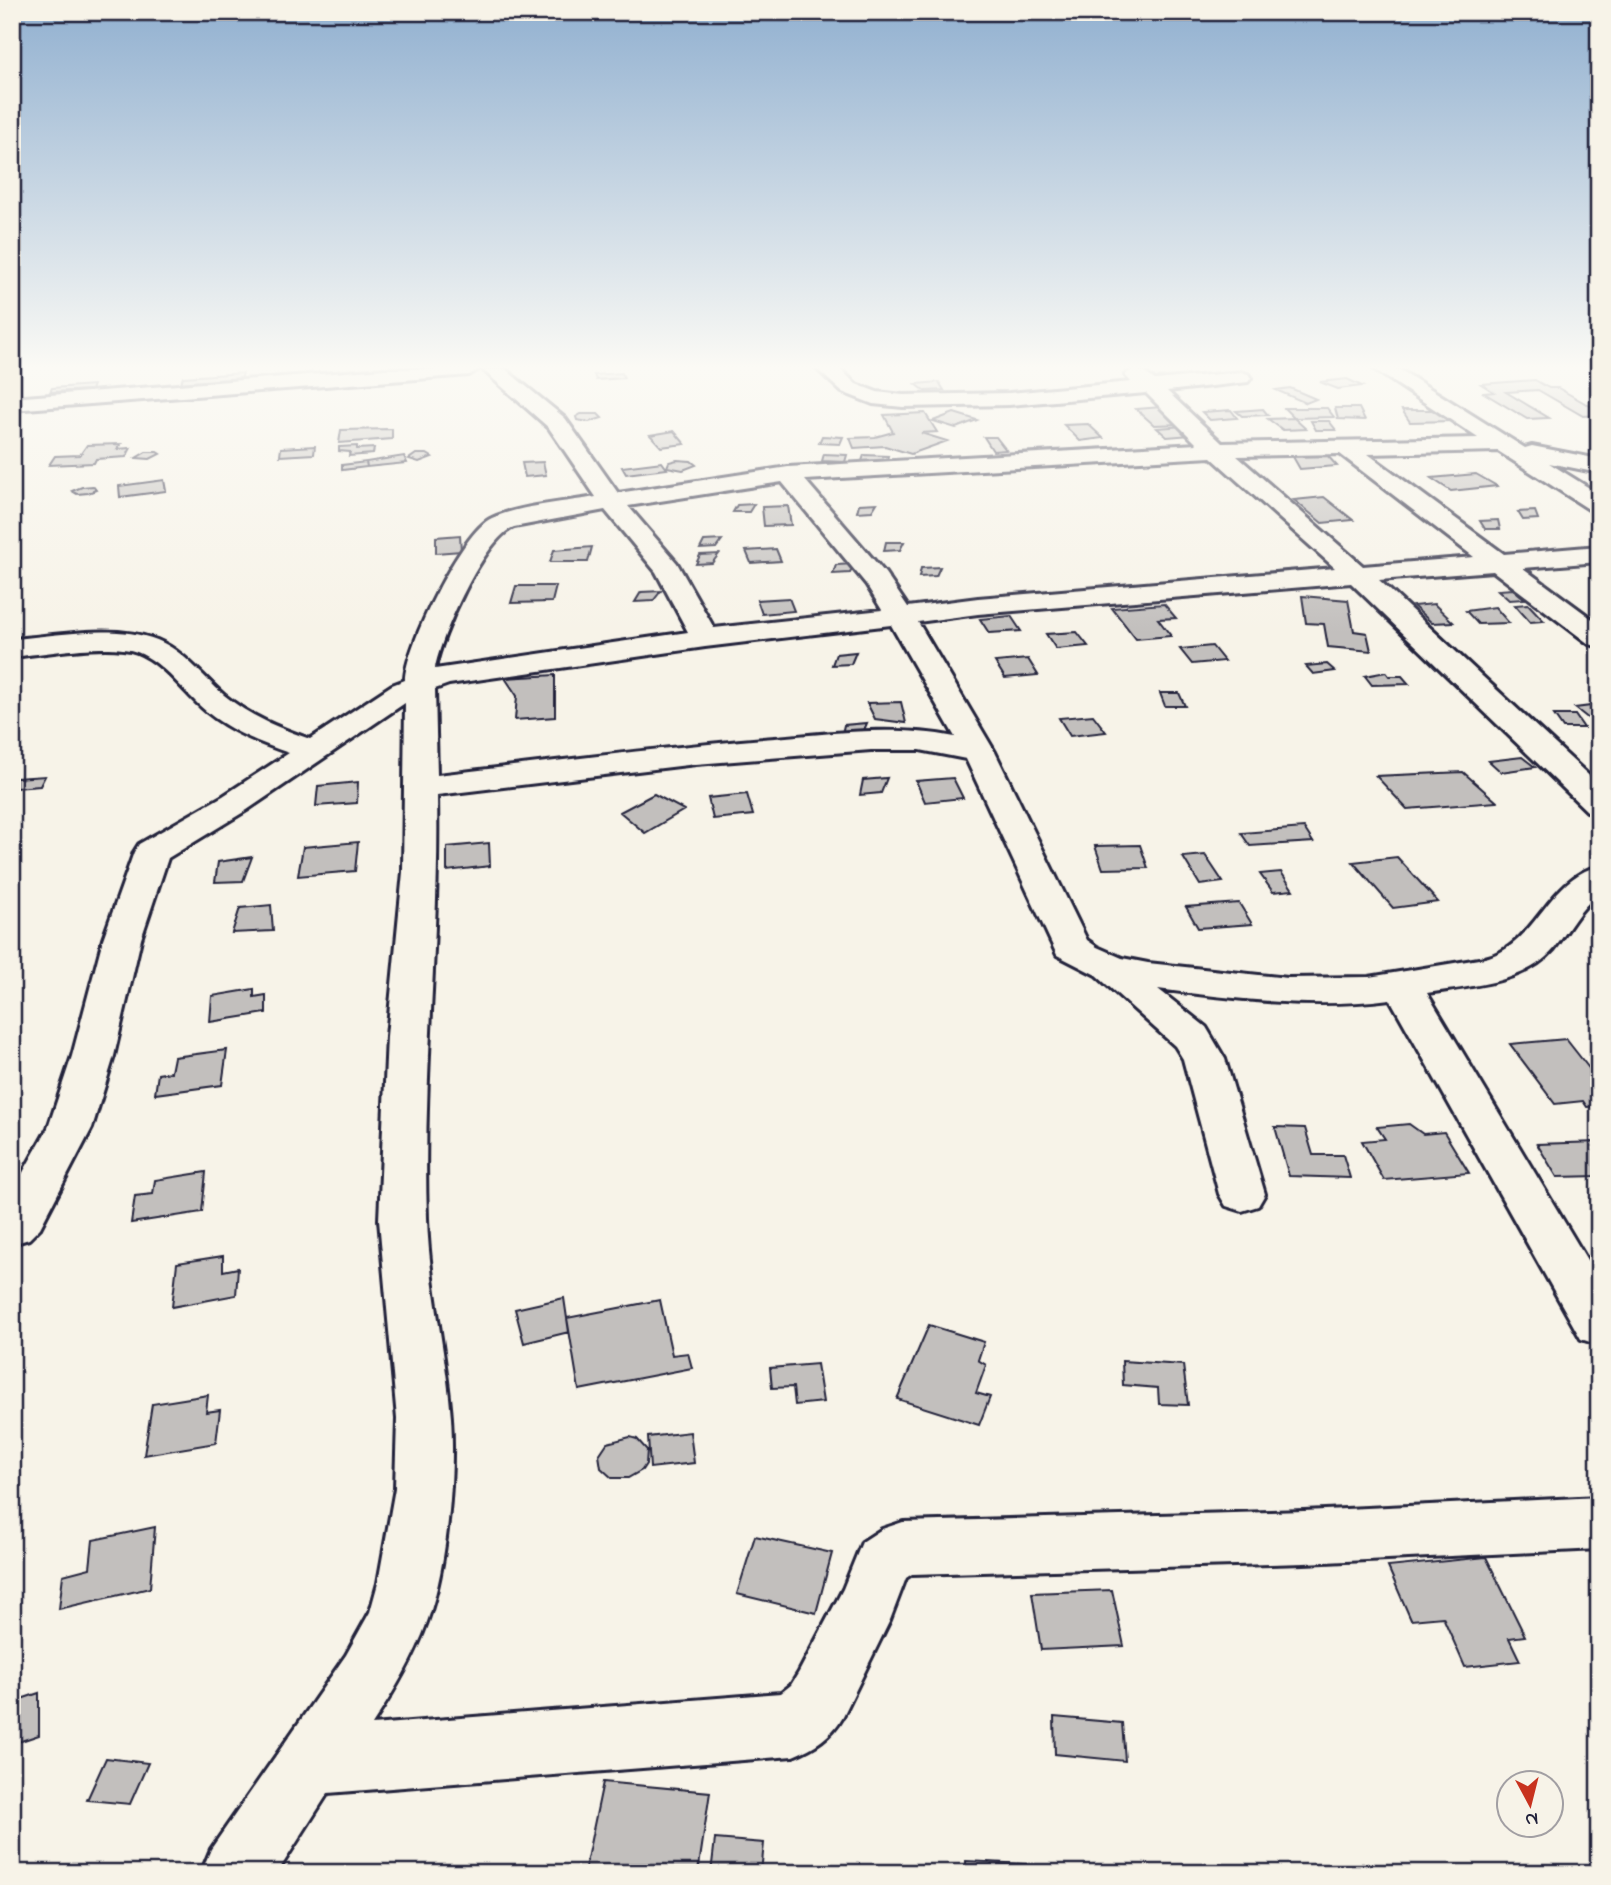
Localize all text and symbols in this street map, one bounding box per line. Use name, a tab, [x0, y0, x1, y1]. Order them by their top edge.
north arrow	[1496, 1770, 1566, 1840]
text: N	[1524, 1804, 1540, 1833]

